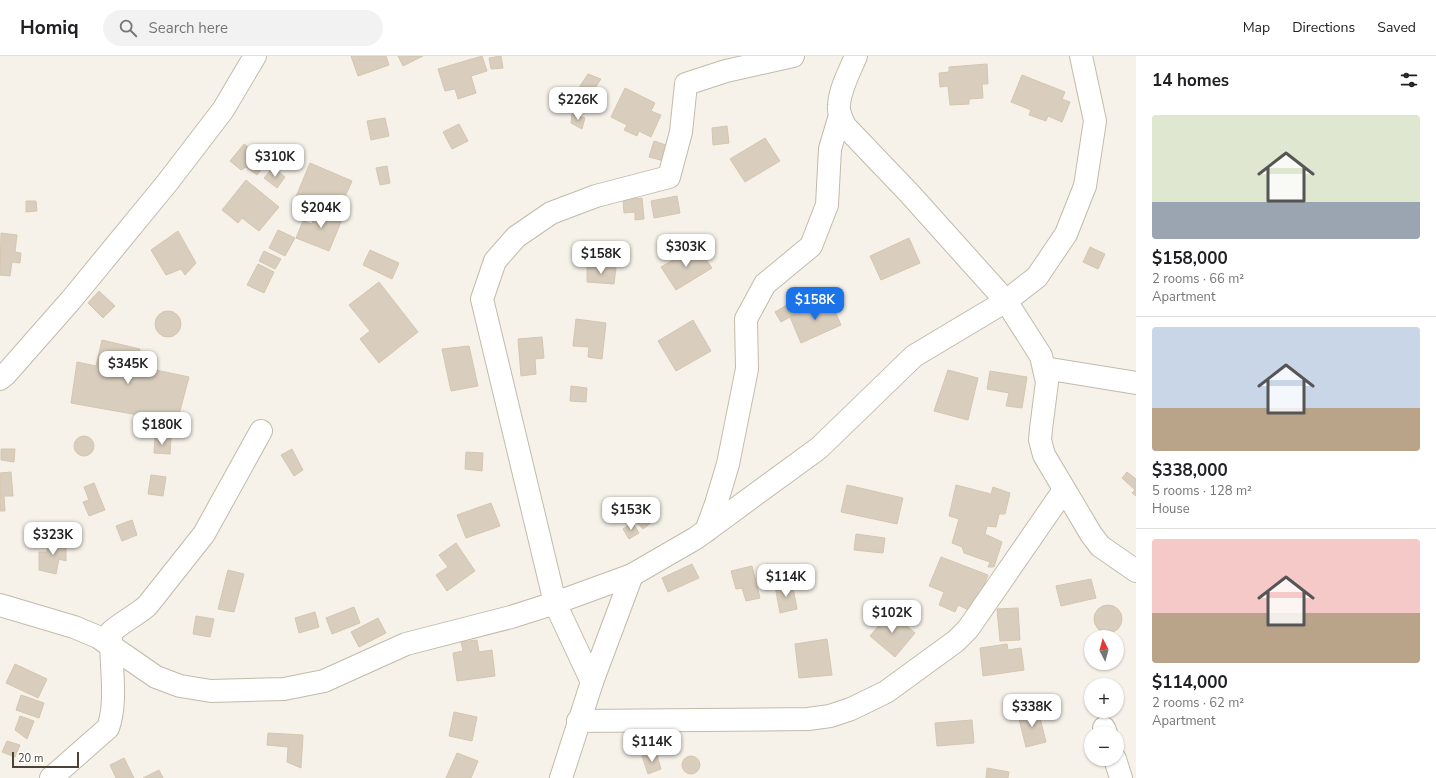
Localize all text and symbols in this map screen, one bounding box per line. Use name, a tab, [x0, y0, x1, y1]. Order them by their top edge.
search box	[103, 10, 383, 46]
text: Homiq	[20, 15, 79, 41]
icon: search	[117, 17, 139, 39]
text: Search here	[149, 18, 228, 38]
text: Map	[1243, 18, 1270, 37]
text: Directions	[1292, 18, 1355, 37]
text: Saved	[1377, 18, 1416, 37]
text: 14 homes	[1152, 69, 1229, 92]
icon: filters	[1398, 69, 1420, 91]
pin: $226K	[550, 87, 606, 121]
text: $226K	[558, 91, 598, 109]
icon: home	[1250, 141, 1322, 213]
pin: $310K	[247, 144, 303, 178]
text: $310K	[255, 148, 295, 166]
pin: $204K	[293, 195, 349, 229]
text: $204K	[301, 199, 341, 217]
pin: $303K	[658, 234, 714, 268]
text: $303K	[666, 238, 706, 256]
pin: $158K	[573, 241, 629, 275]
text: $158K	[581, 245, 621, 263]
text: $158,000	[1152, 247, 1228, 270]
text: 2 rooms · 66 m²	[1152, 270, 1244, 288]
pin: $158K	[787, 287, 843, 321]
text: Apartment	[1152, 288, 1215, 306]
text: $158K	[795, 291, 835, 309]
pin: $345K	[100, 351, 156, 385]
icon: home	[1250, 353, 1322, 425]
text: $345K	[108, 355, 148, 373]
pin: $180K	[134, 412, 190, 446]
text: $180K	[142, 416, 182, 434]
text: $338,000	[1152, 459, 1228, 482]
text: 5 rooms · 128 m²	[1152, 482, 1252, 500]
pin: $153K	[603, 497, 659, 531]
text: House	[1152, 500, 1190, 518]
text: $153K	[611, 501, 651, 519]
pin: $323K	[25, 522, 81, 556]
text: $323K	[33, 526, 73, 544]
pin: $114K	[758, 564, 814, 598]
icon: home	[1250, 565, 1322, 637]
text: $114K	[766, 568, 806, 586]
pin: $102K	[864, 600, 920, 634]
text: $102K	[872, 604, 912, 622]
north arrow	[1084, 630, 1124, 670]
map controls	[1084, 630, 1124, 766]
text: $114,000	[1152, 671, 1228, 694]
button: +	[1084, 678, 1124, 718]
pin: $338K	[1004, 694, 1060, 728]
text: 2 rooms · 62 m²	[1152, 694, 1244, 712]
text: $338K	[1012, 698, 1052, 716]
text: Apartment	[1152, 712, 1215, 730]
button: −	[1084, 726, 1124, 766]
pin: $114K	[624, 729, 680, 763]
text: $114K	[632, 733, 672, 751]
scale bar	[12, 750, 79, 769]
text: 20 m	[18, 751, 43, 766]

